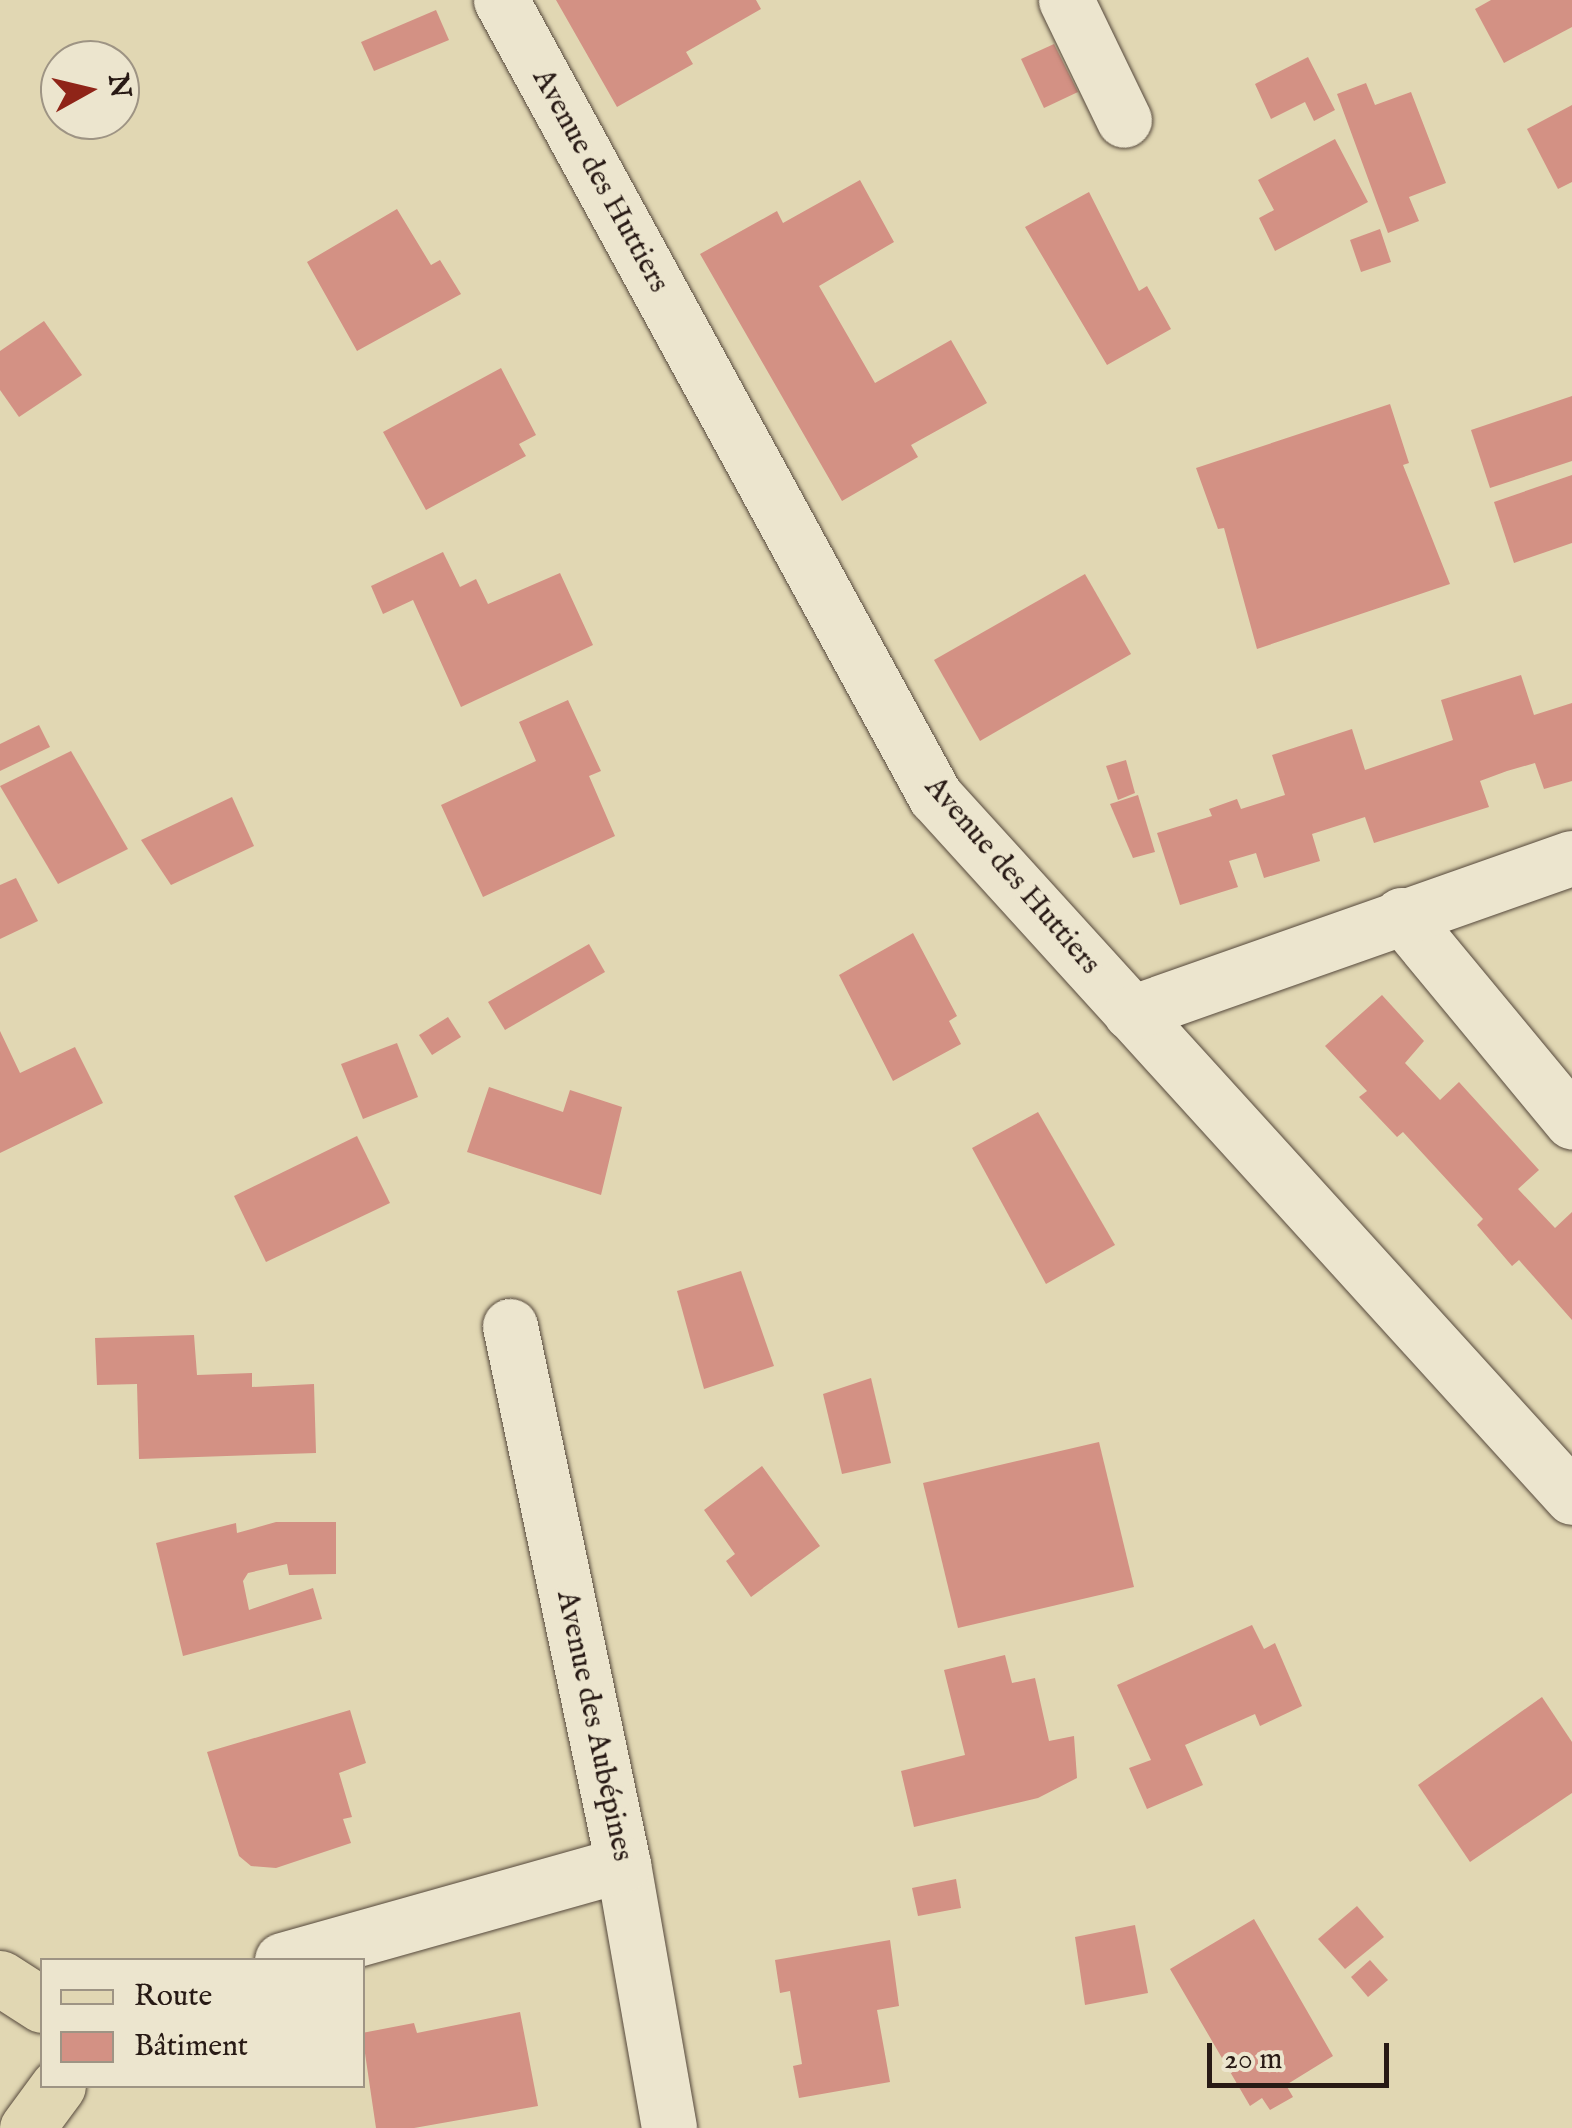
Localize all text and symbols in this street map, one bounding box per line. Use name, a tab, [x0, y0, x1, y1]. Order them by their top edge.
north arrow	[40, 40, 140, 140]
street label: Avenue des Huttiers	[524, 63, 676, 299]
text: N	[99, 72, 137, 100]
street label: Avenue des Huttiers	[916, 770, 1108, 982]
street label: Avenue des Aubépines	[548, 1588, 640, 1864]
legend	[40, 1958, 365, 2088]
text: Route	[134, 1978, 212, 2016]
scale bar	[1212, 2023, 1394, 2085]
text: Bâtiment	[134, 2028, 248, 2066]
text: 20 m	[1224, 2041, 1283, 2079]

